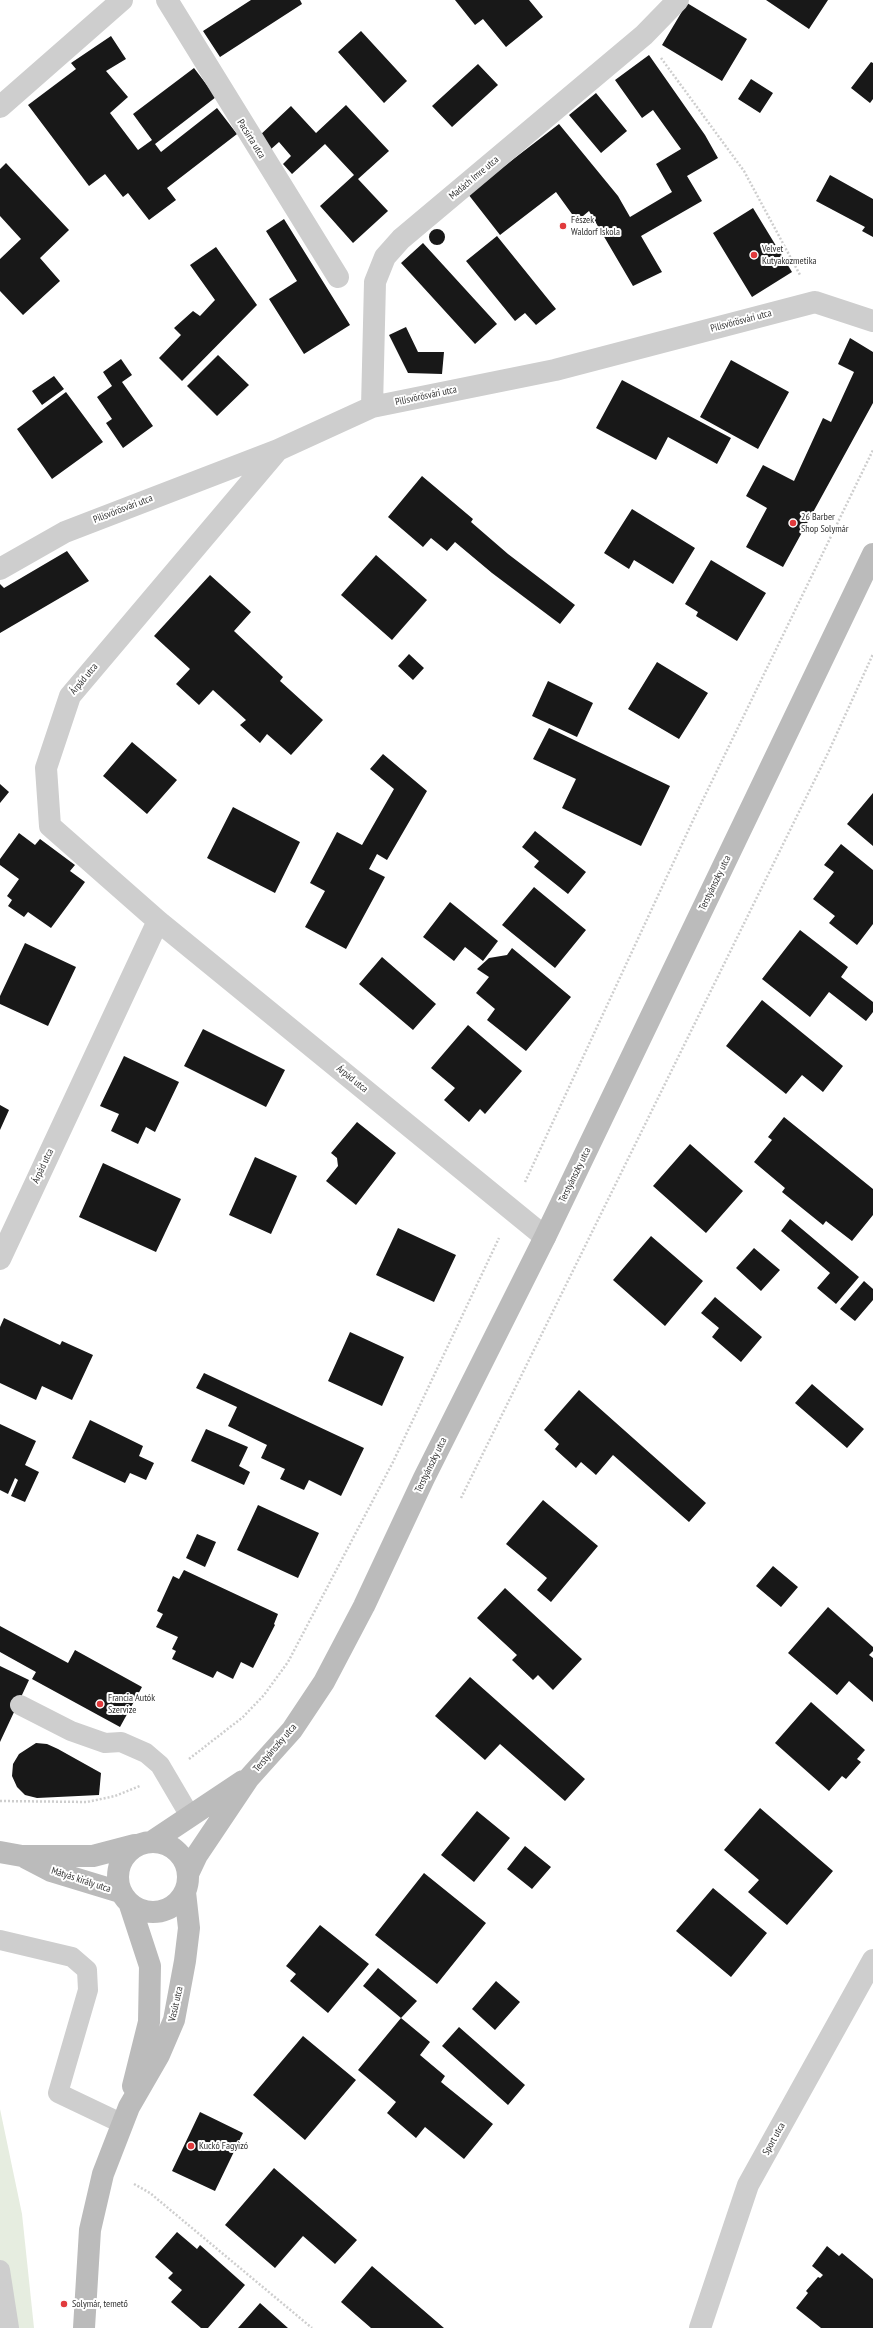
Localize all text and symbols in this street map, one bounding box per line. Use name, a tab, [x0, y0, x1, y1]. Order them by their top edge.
street label: Pacsirta utca	[234, 117, 268, 161]
street label: Madách Imre utca	[447, 154, 501, 202]
place label: Fészek Waldorf Iskola	[571, 214, 620, 238]
marker: Fészek Waldorf Iskola	[558, 221, 568, 231]
place label: Velvet Kutyakozmetika	[762, 243, 817, 266]
marker: Velvet Kutyakozmetika	[749, 250, 759, 260]
street label: Pilisvörösvári utca	[709, 307, 773, 335]
street label: Pilisvörösvári utca	[394, 384, 458, 408]
street label: Pilisvörösvári utca	[92, 492, 154, 526]
place label: 26 Barber Shop Solymár	[801, 511, 848, 534]
marker: 26 Barber Shop Solymár	[788, 518, 798, 528]
street label: Árpád utca	[68, 661, 100, 697]
street label: Terstyánszky utca	[696, 853, 734, 913]
street label: Árpád utca	[334, 1063, 370, 1095]
street label: Terstyánszky utca	[556, 1145, 594, 1205]
street label: Árpád utca	[30, 1147, 56, 1185]
street label: Terstyánszky utca	[412, 1435, 450, 1495]
place label: Francia Autók Szervize	[108, 1692, 155, 1716]
marker: Francia Autók Szervize	[95, 1699, 105, 1709]
street label: Terstyánszky utca	[251, 1721, 299, 1775]
street label: Mátyás király utca	[50, 1865, 112, 1895]
street label: Vasút utca	[166, 1985, 186, 2023]
street label: Sport utca	[760, 2121, 788, 2157]
place label: Kuckó Fagyizó	[199, 2140, 248, 2152]
marker: Kuckó Fagyizó	[186, 2141, 196, 2151]
place label: Solymár, temető	[72, 2298, 128, 2310]
marker: Solymár, temető	[59, 2299, 69, 2309]

